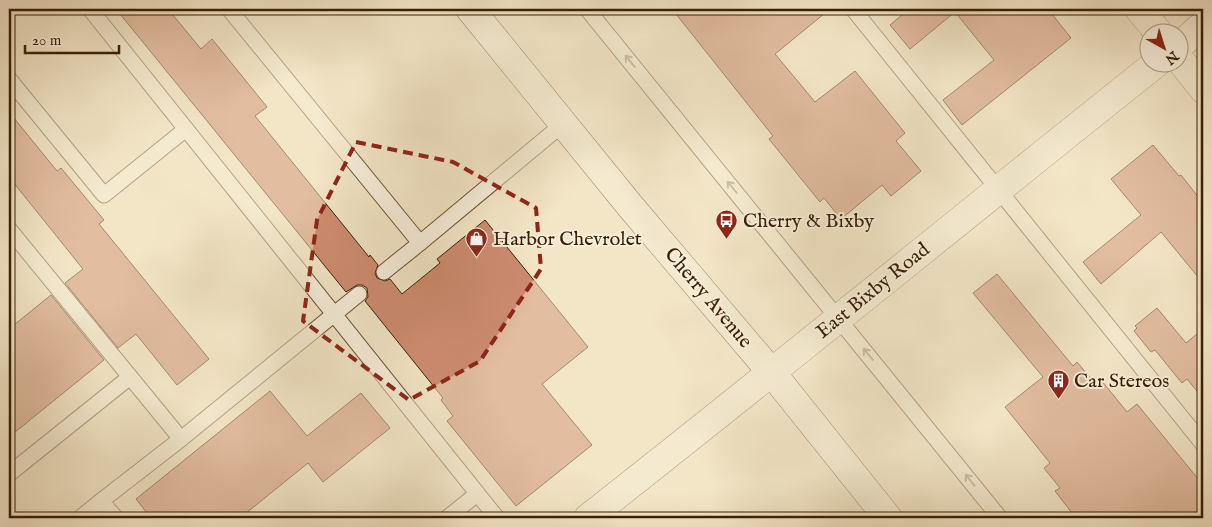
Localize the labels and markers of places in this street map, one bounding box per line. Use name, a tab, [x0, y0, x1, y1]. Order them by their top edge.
bus stop icon: Cherry & Bixby	[715, 209, 739, 240]
place label: Cherry & Bixby	[743, 209, 874, 234]
shop icon: Harbor Chevrolet	[465, 227, 489, 258]
place label: Harbor Chevrolet	[493, 227, 642, 252]
building icon: Car Stereos	[1046, 369, 1070, 400]
place label: Car Stereos	[1074, 369, 1169, 394]

